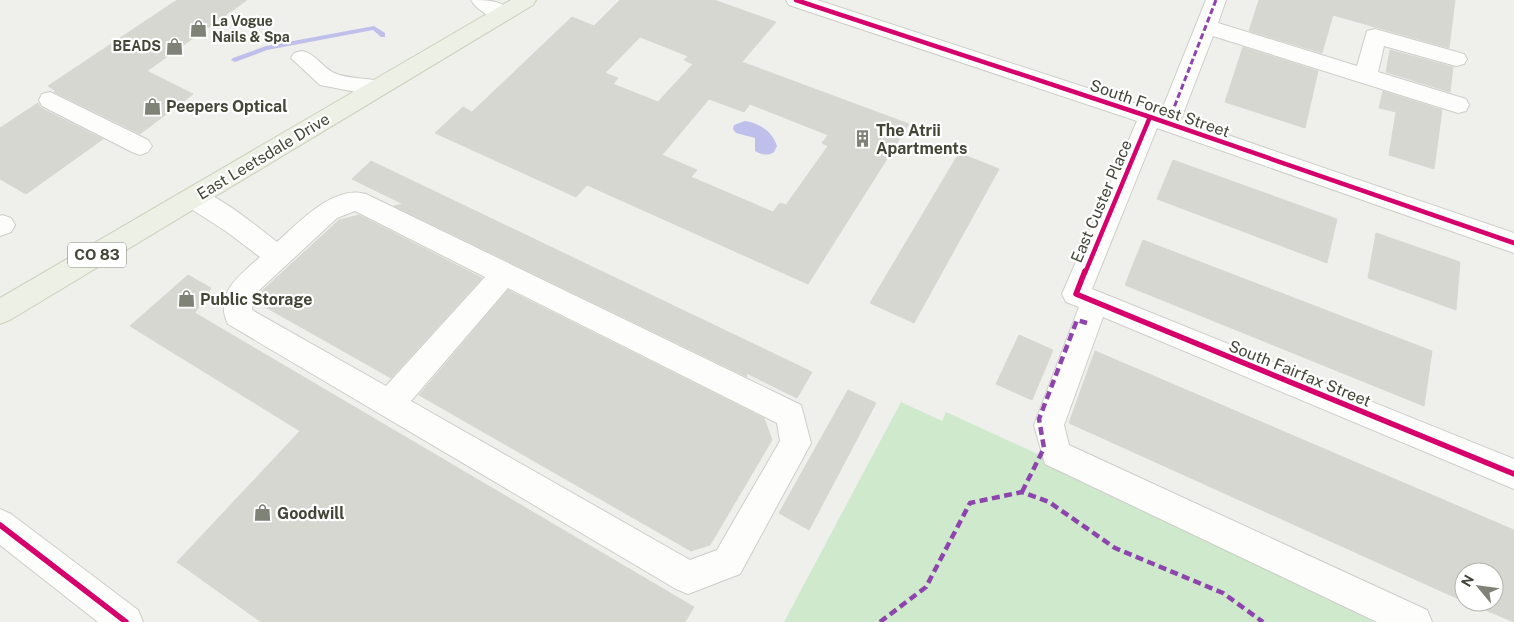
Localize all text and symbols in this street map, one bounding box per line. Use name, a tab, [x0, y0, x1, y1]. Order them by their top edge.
place label: La Vogue Nails & Spa	[212, 13, 290, 45]
shop icon: La Vogue Nails & Spa	[188, 19, 208, 39]
shop icon: BEADS	[165, 36, 185, 56]
place label: BEADS	[112, 38, 161, 54]
street label: South Forest Street	[1087, 76, 1232, 141]
shop icon: Peepers Optical	[142, 96, 162, 116]
place label: Peepers Optical	[166, 97, 287, 116]
street label: East Leetsdale Drive	[193, 109, 333, 204]
place label: The Atrii Apartments	[876, 121, 967, 158]
building icon: The Atrii Apartments	[852, 129, 872, 149]
street label: East Custer Place	[1067, 137, 1136, 265]
road number: CO 83	[68, 242, 126, 268]
shop icon: Public Storage	[176, 289, 196, 309]
place label: Public Storage	[200, 290, 312, 309]
street label: South Fairfax Street	[1226, 336, 1374, 411]
shop icon: Goodwill	[253, 503, 273, 523]
place label: Goodwill	[277, 504, 345, 523]
north arrow	[1454, 562, 1504, 612]
text: N	[1458, 572, 1477, 589]

